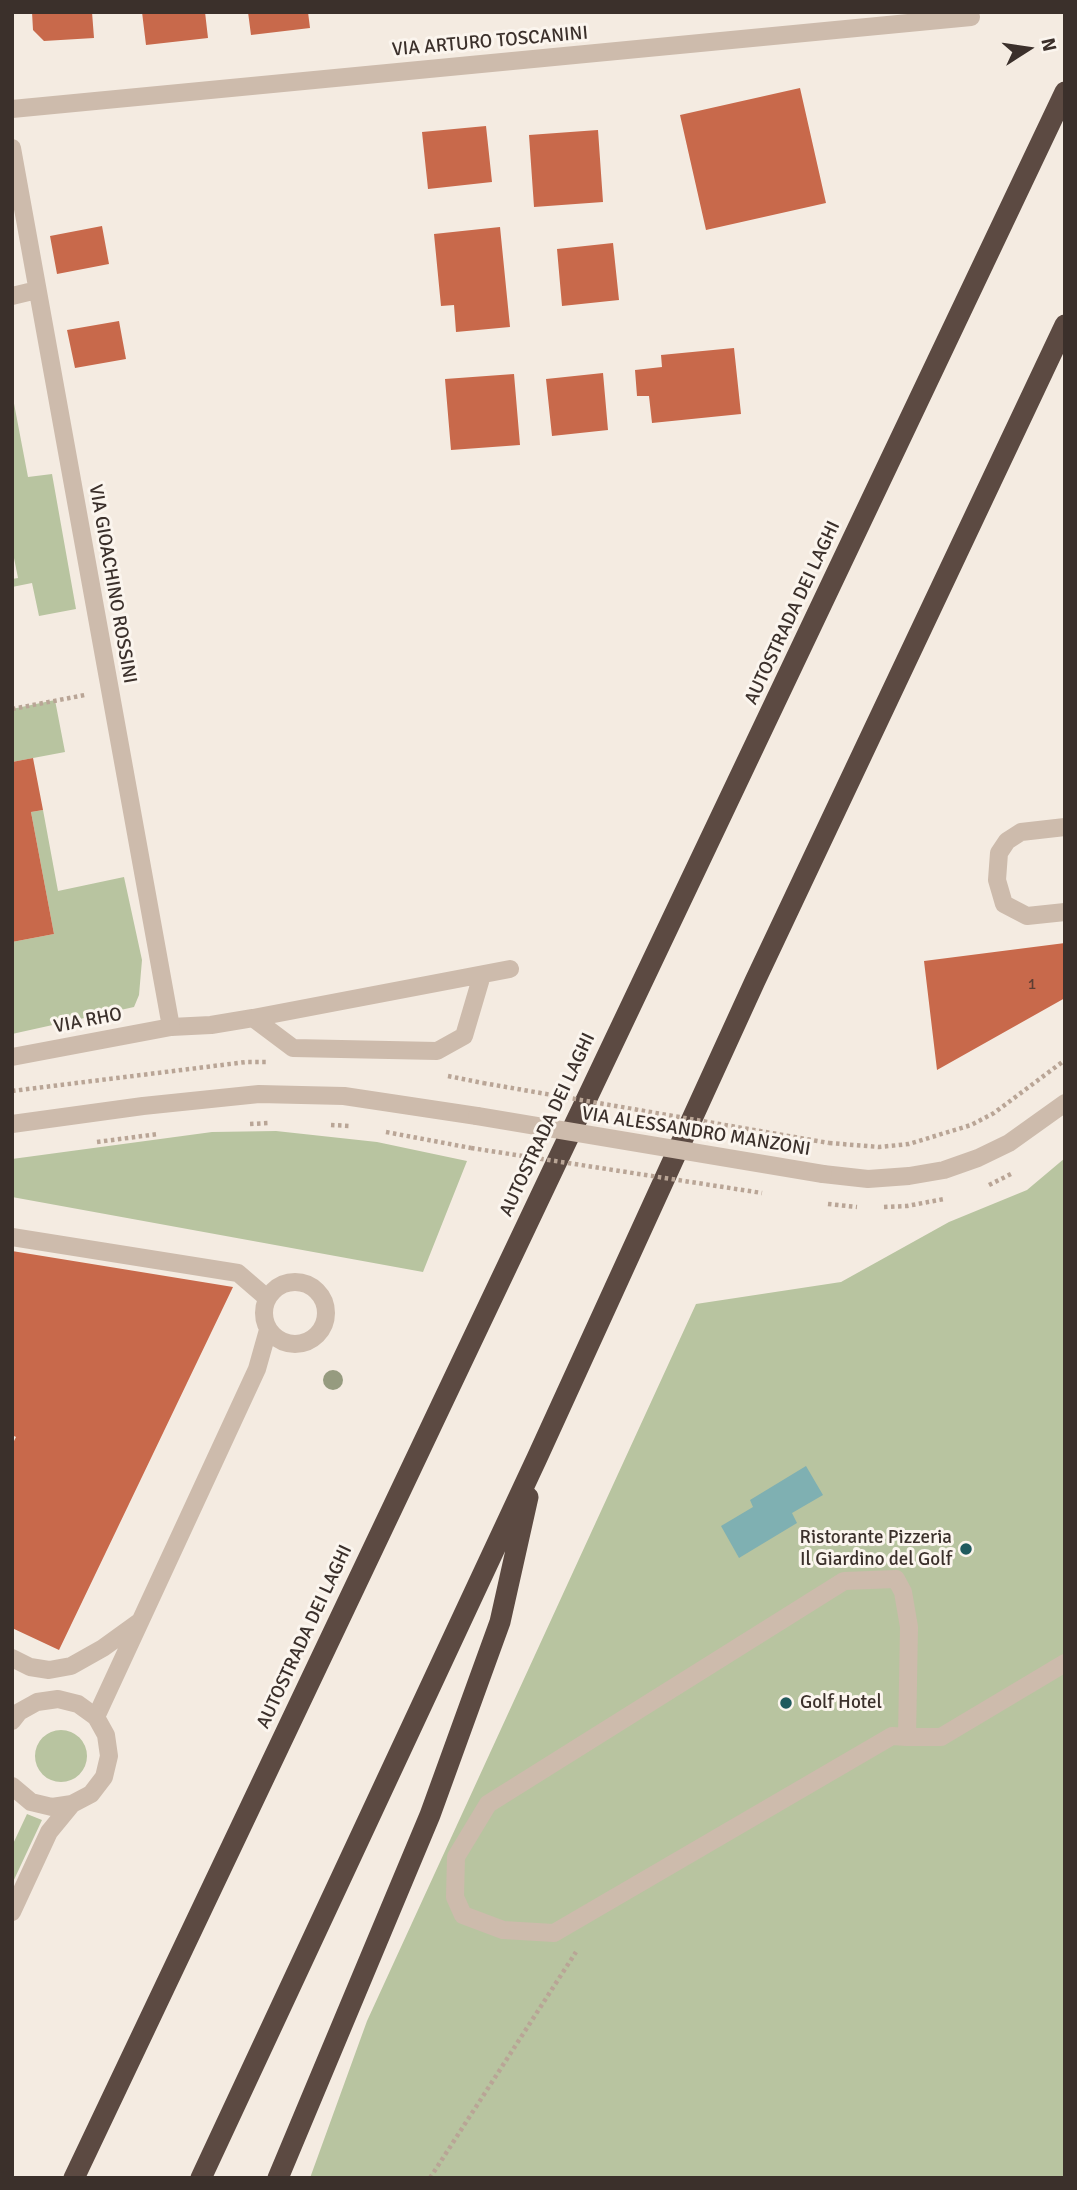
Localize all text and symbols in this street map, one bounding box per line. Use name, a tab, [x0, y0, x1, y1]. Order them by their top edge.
north arrow	[993, 14, 1063, 84]
street label: VIA ARTURO TOSCANINI	[391, 22, 589, 62]
text: N	[1035, 36, 1062, 54]
street label: VIA GIOACHINO ROSSINI	[83, 483, 141, 685]
street label: AUTOSTRADA DEI LAGHI	[740, 518, 846, 708]
house number: 1	[1028, 975, 1036, 995]
street label: VIA RHO	[52, 1003, 124, 1039]
street label: AUTOSTRADA DEI LAGHI	[495, 1030, 601, 1220]
street label: VIA ALESSANDRO MANZONI	[580, 1103, 812, 1161]
place label: Ristorante Pizzeria Il Giardino del Golf	[800, 1527, 952, 1571]
marker: Ristorante Pizzeria Il Giardino del Golf	[958, 1541, 974, 1557]
street label: AUTOSTRADA DEI LAGHI	[252, 1542, 358, 1732]
place label: Golf Hotel	[800, 1692, 882, 1714]
marker: Golf Hotel	[778, 1695, 794, 1711]

